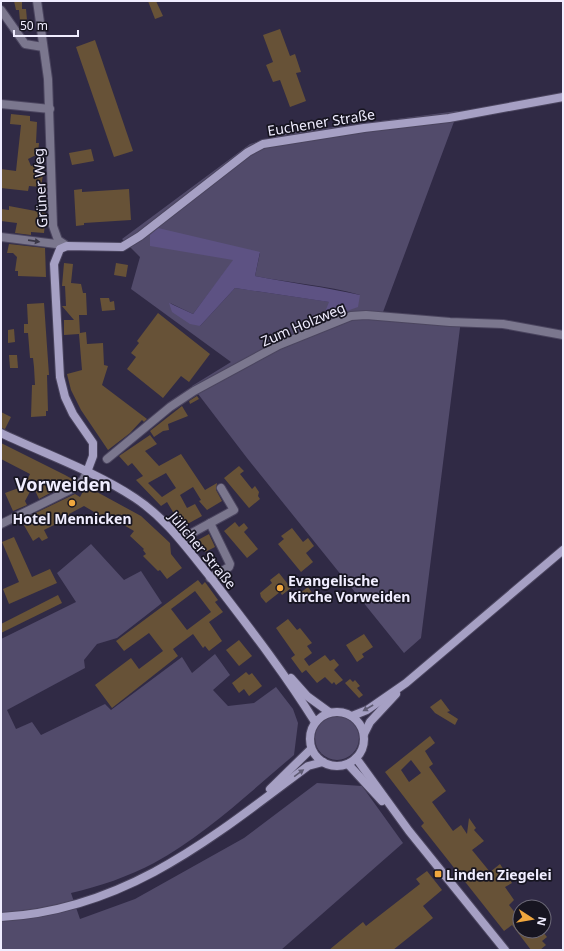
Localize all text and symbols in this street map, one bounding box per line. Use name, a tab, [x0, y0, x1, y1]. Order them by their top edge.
scale bar	[14, 12, 78, 38]
text: 50 m	[20, 17, 48, 34]
street label: Euchener Straße	[266, 104, 376, 140]
street label: Grüner Weg	[28, 148, 52, 228]
one-way arrow	[28, 238, 40, 244]
street label: Zum Holzweg	[258, 298, 348, 350]
district label: Vorweiden	[15, 472, 111, 496]
marker: Hotel Mennicken	[67, 498, 77, 508]
street label: Jülicher Straße	[164, 506, 241, 593]
place label: Hotel Mennicken	[12, 509, 132, 528]
place label: Evangelische Kirche Vorweiden	[288, 571, 410, 606]
marker: Evangelische Kirche Vorweiden	[275, 583, 285, 593]
one-way arrow	[362, 705, 374, 712]
one-way arrow	[294, 770, 304, 778]
place label: Linden Ziegelei	[446, 865, 552, 884]
marker: Linden Ziegelei	[433, 869, 443, 879]
north arrow	[512, 899, 552, 939]
text: N	[534, 915, 551, 927]

